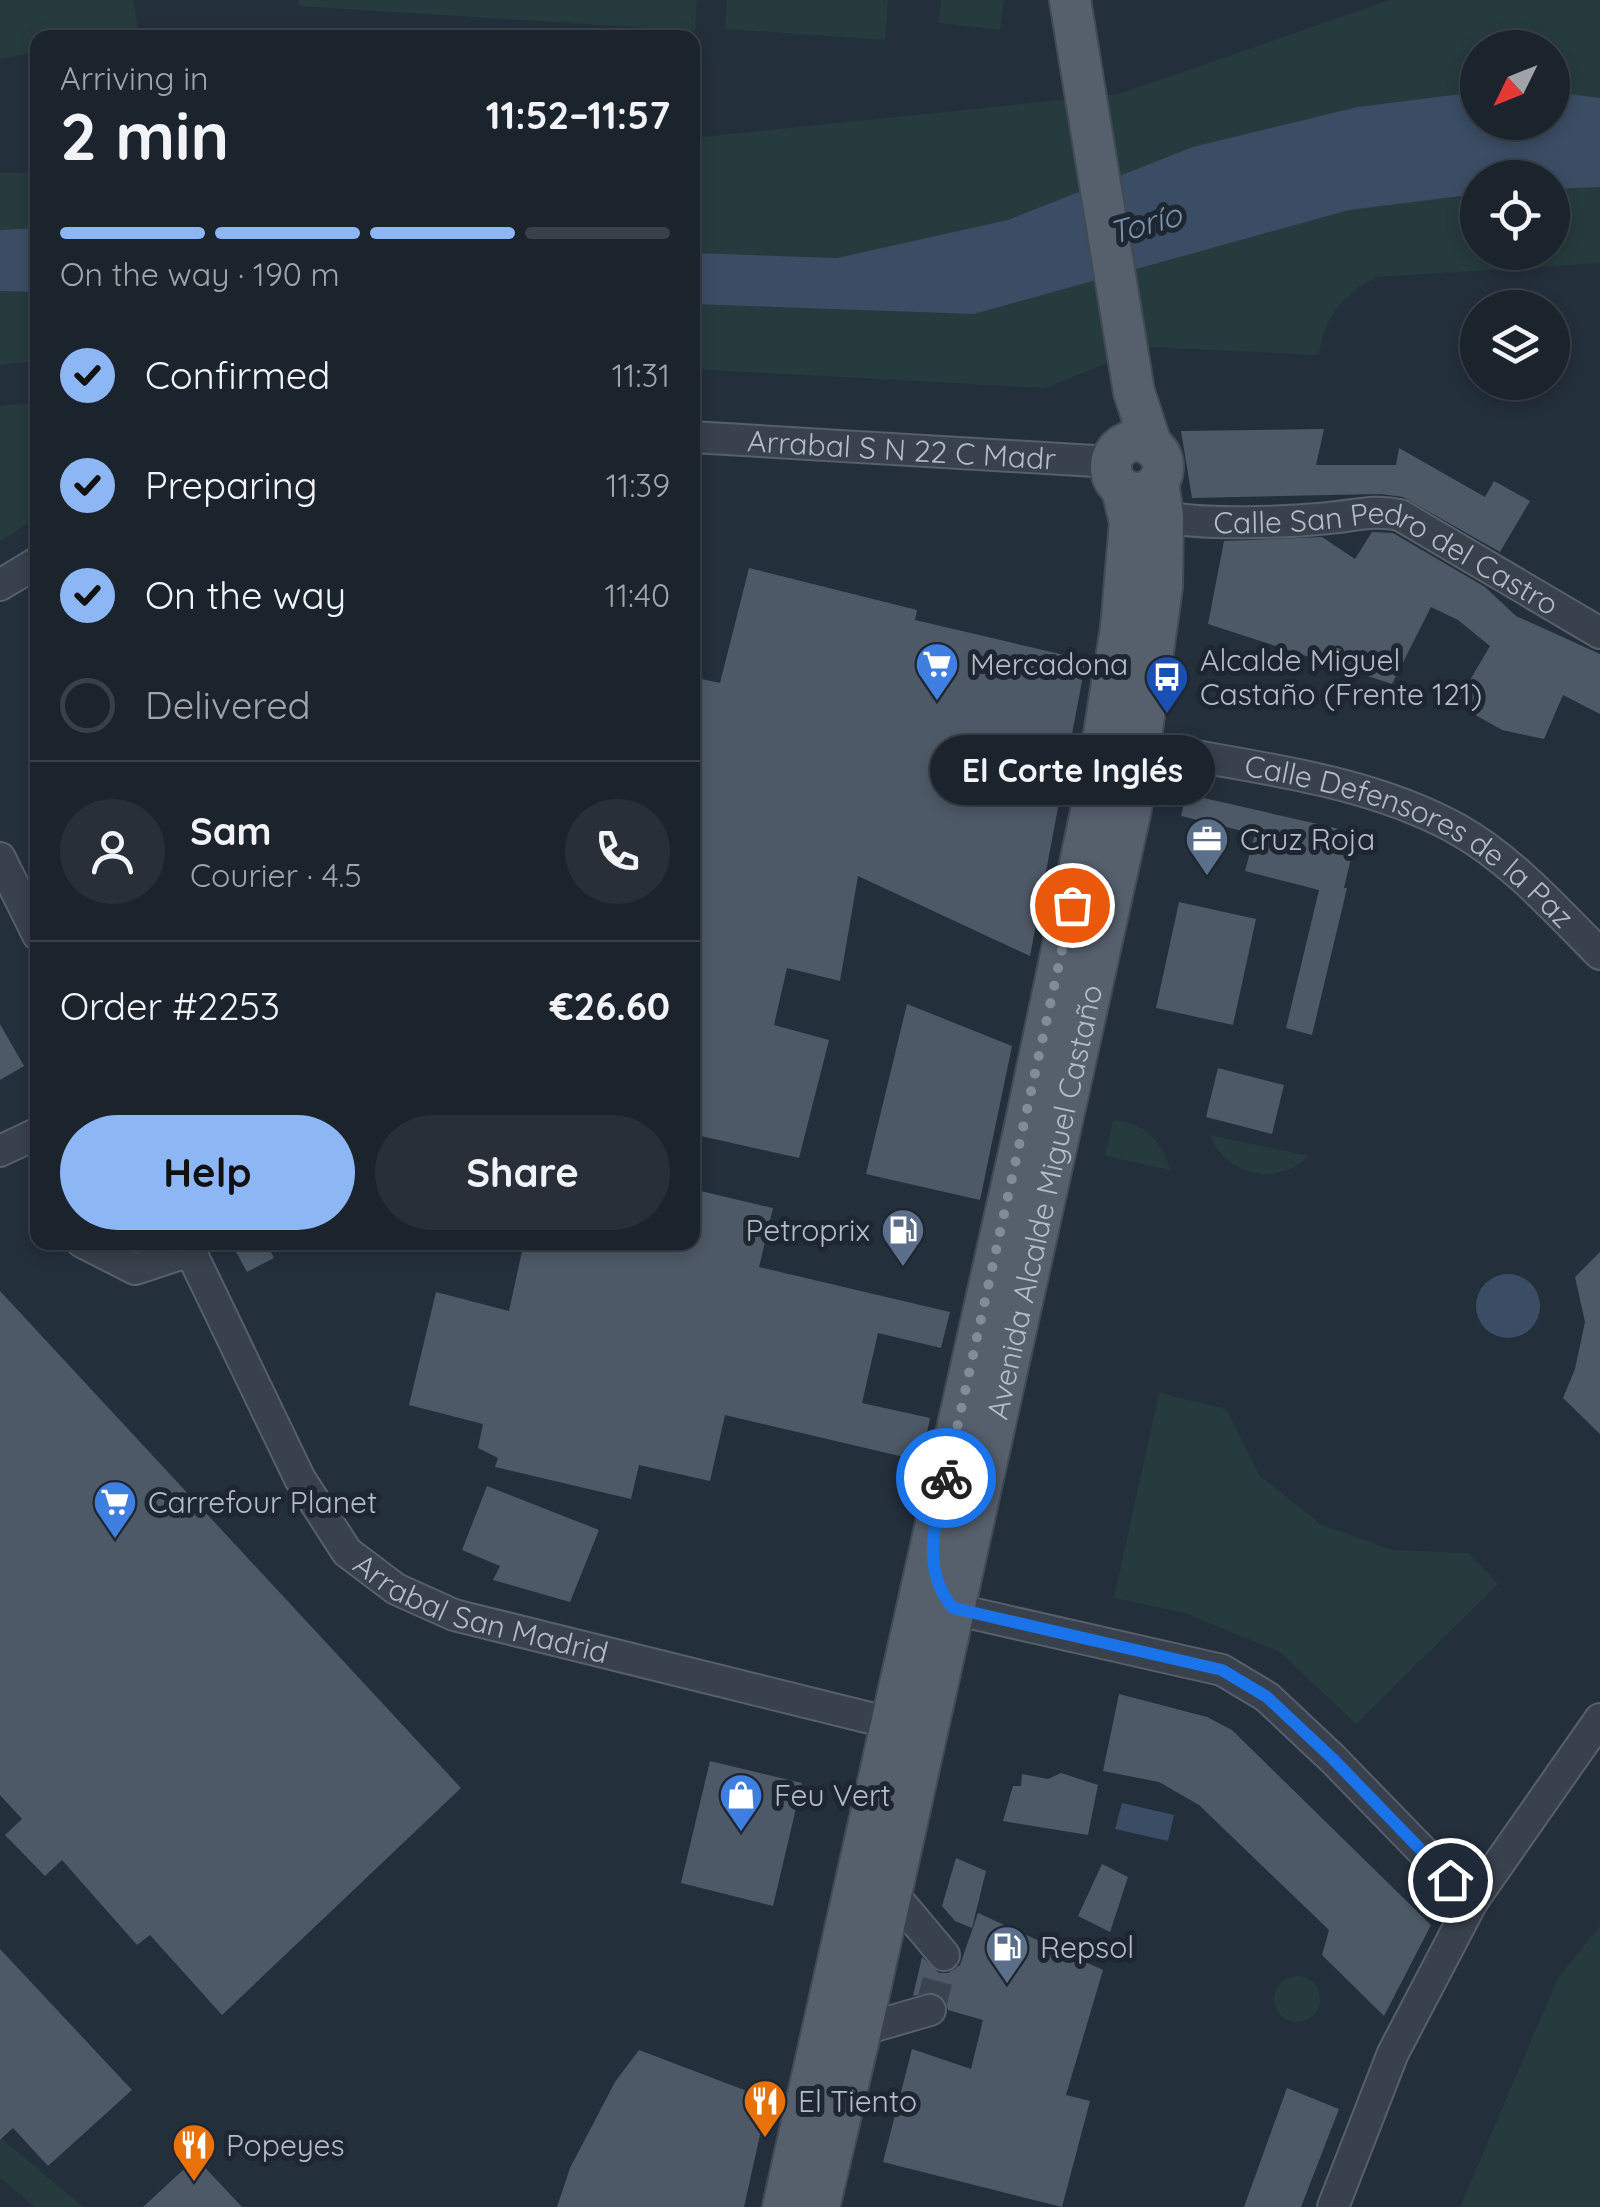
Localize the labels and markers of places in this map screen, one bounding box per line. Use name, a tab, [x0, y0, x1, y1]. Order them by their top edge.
supermarket icon: Mercadona	[914, 641, 960, 702]
place label: Alcalde Miguel Castaño (Frente 121)	[1200, 641, 1482, 713]
place label: Mercadona	[970, 645, 1128, 683]
bus stop icon: Alcalde Miguel Castaño (Frente 121)	[1144, 654, 1190, 715]
callout: El Corte Inglés	[930, 735, 1214, 805]
office icon: Cruz Roja	[1184, 816, 1230, 877]
place label: Cruz Roja	[1240, 820, 1375, 858]
pin	[1030, 863, 1115, 948]
fuel station icon: Petroprix	[880, 1207, 926, 1268]
place label: Petroprix	[746, 1211, 870, 1249]
supermarket icon: Carrefour Planet	[92, 1479, 138, 1540]
place label: Carrefour Planet	[148, 1483, 377, 1521]
shop icon: Feu Vert	[718, 1772, 764, 1833]
place label: Feu Vert	[774, 1776, 891, 1814]
pin	[1408, 1838, 1493, 1923]
fuel station icon: Repsol	[984, 1924, 1030, 1985]
place label: Repsol	[1040, 1928, 1134, 1966]
restaurant icon: El Tiento	[742, 2078, 788, 2139]
place label: El Tiento	[798, 2082, 917, 2120]
restaurant icon: Popeyes	[171, 2122, 217, 2183]
place label: Popeyes	[226, 2126, 345, 2164]

